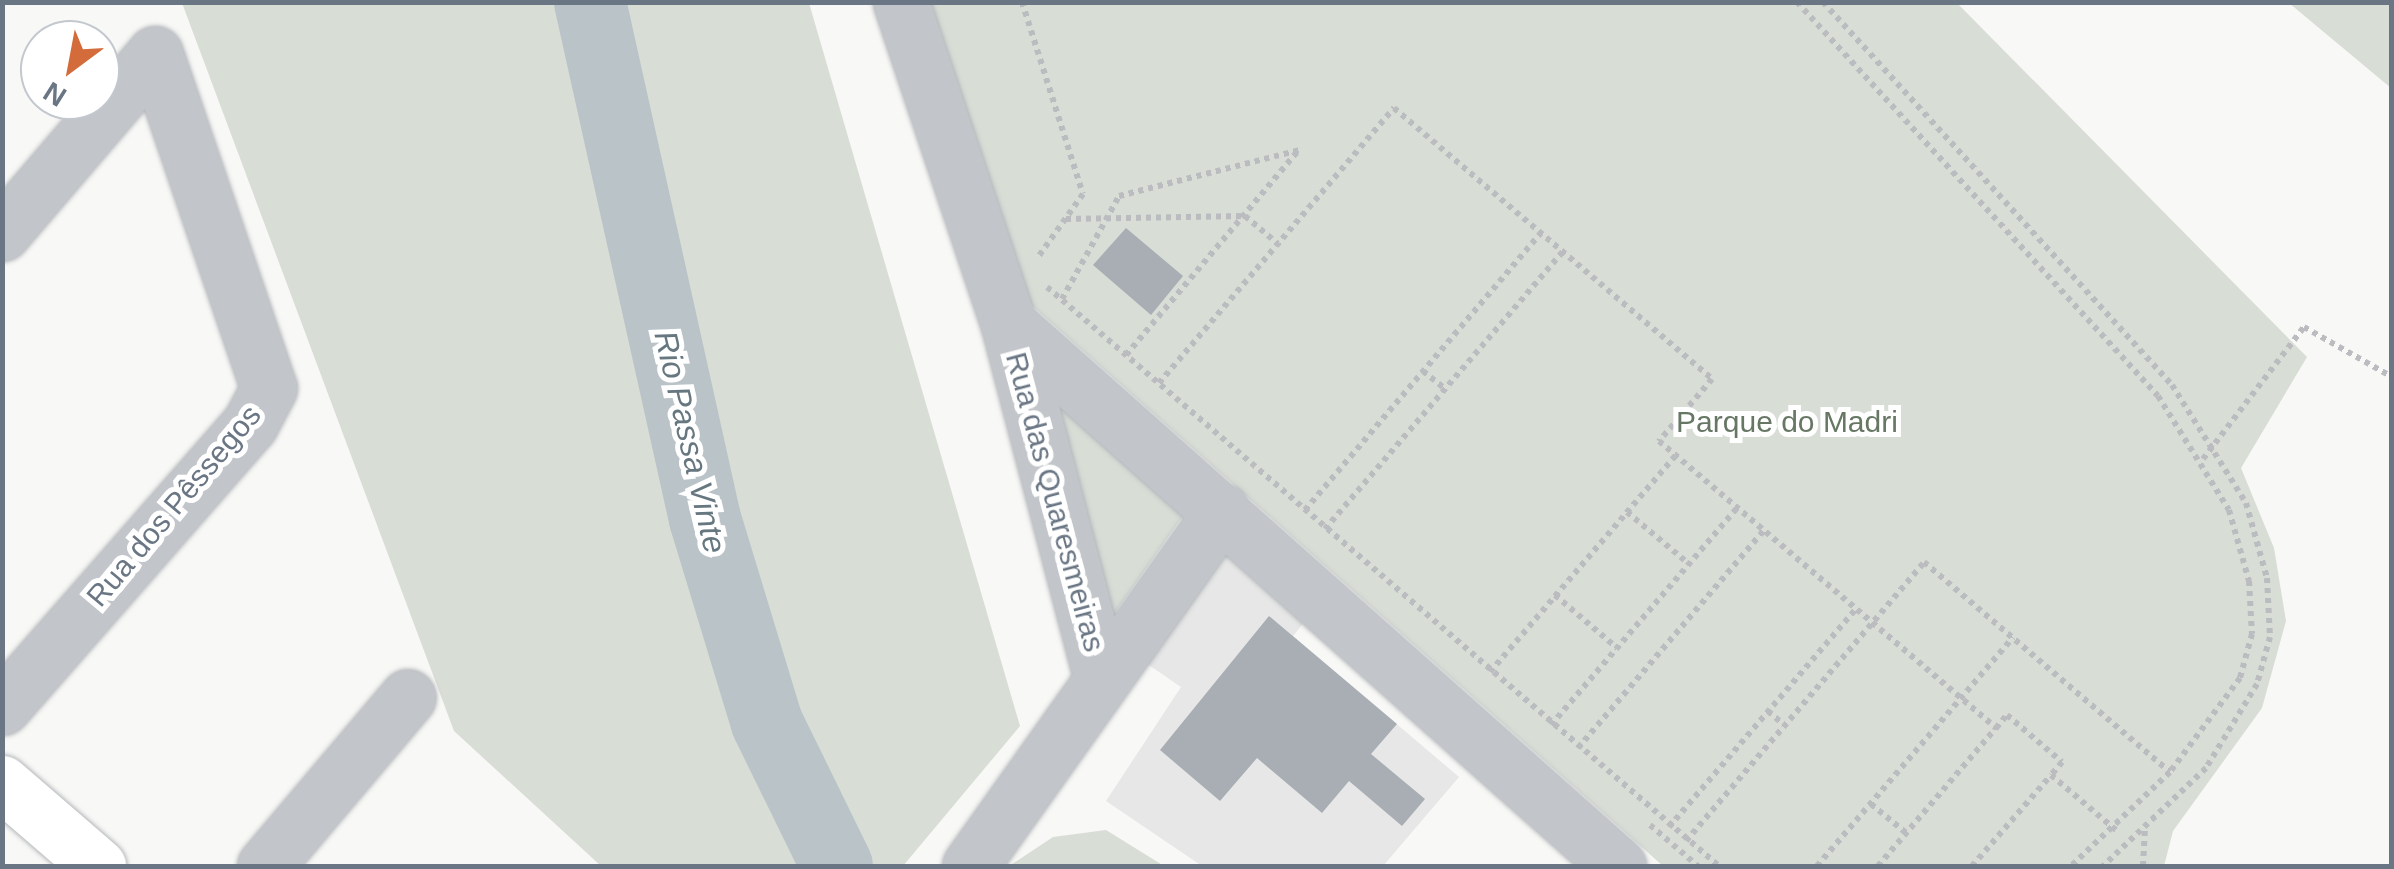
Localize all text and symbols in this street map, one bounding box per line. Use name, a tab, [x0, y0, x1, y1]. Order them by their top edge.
north arrow	[20, 20, 120, 120]
text: N	[38, 76, 72, 113]
water label: Rio Passa Vinte	[646, 327, 734, 557]
street label: Rua das Quaresmeiras	[998, 348, 1112, 656]
street label: Rua dos Pêssegos	[79, 398, 269, 614]
park label: Parque do Madri	[1676, 404, 1898, 440]

